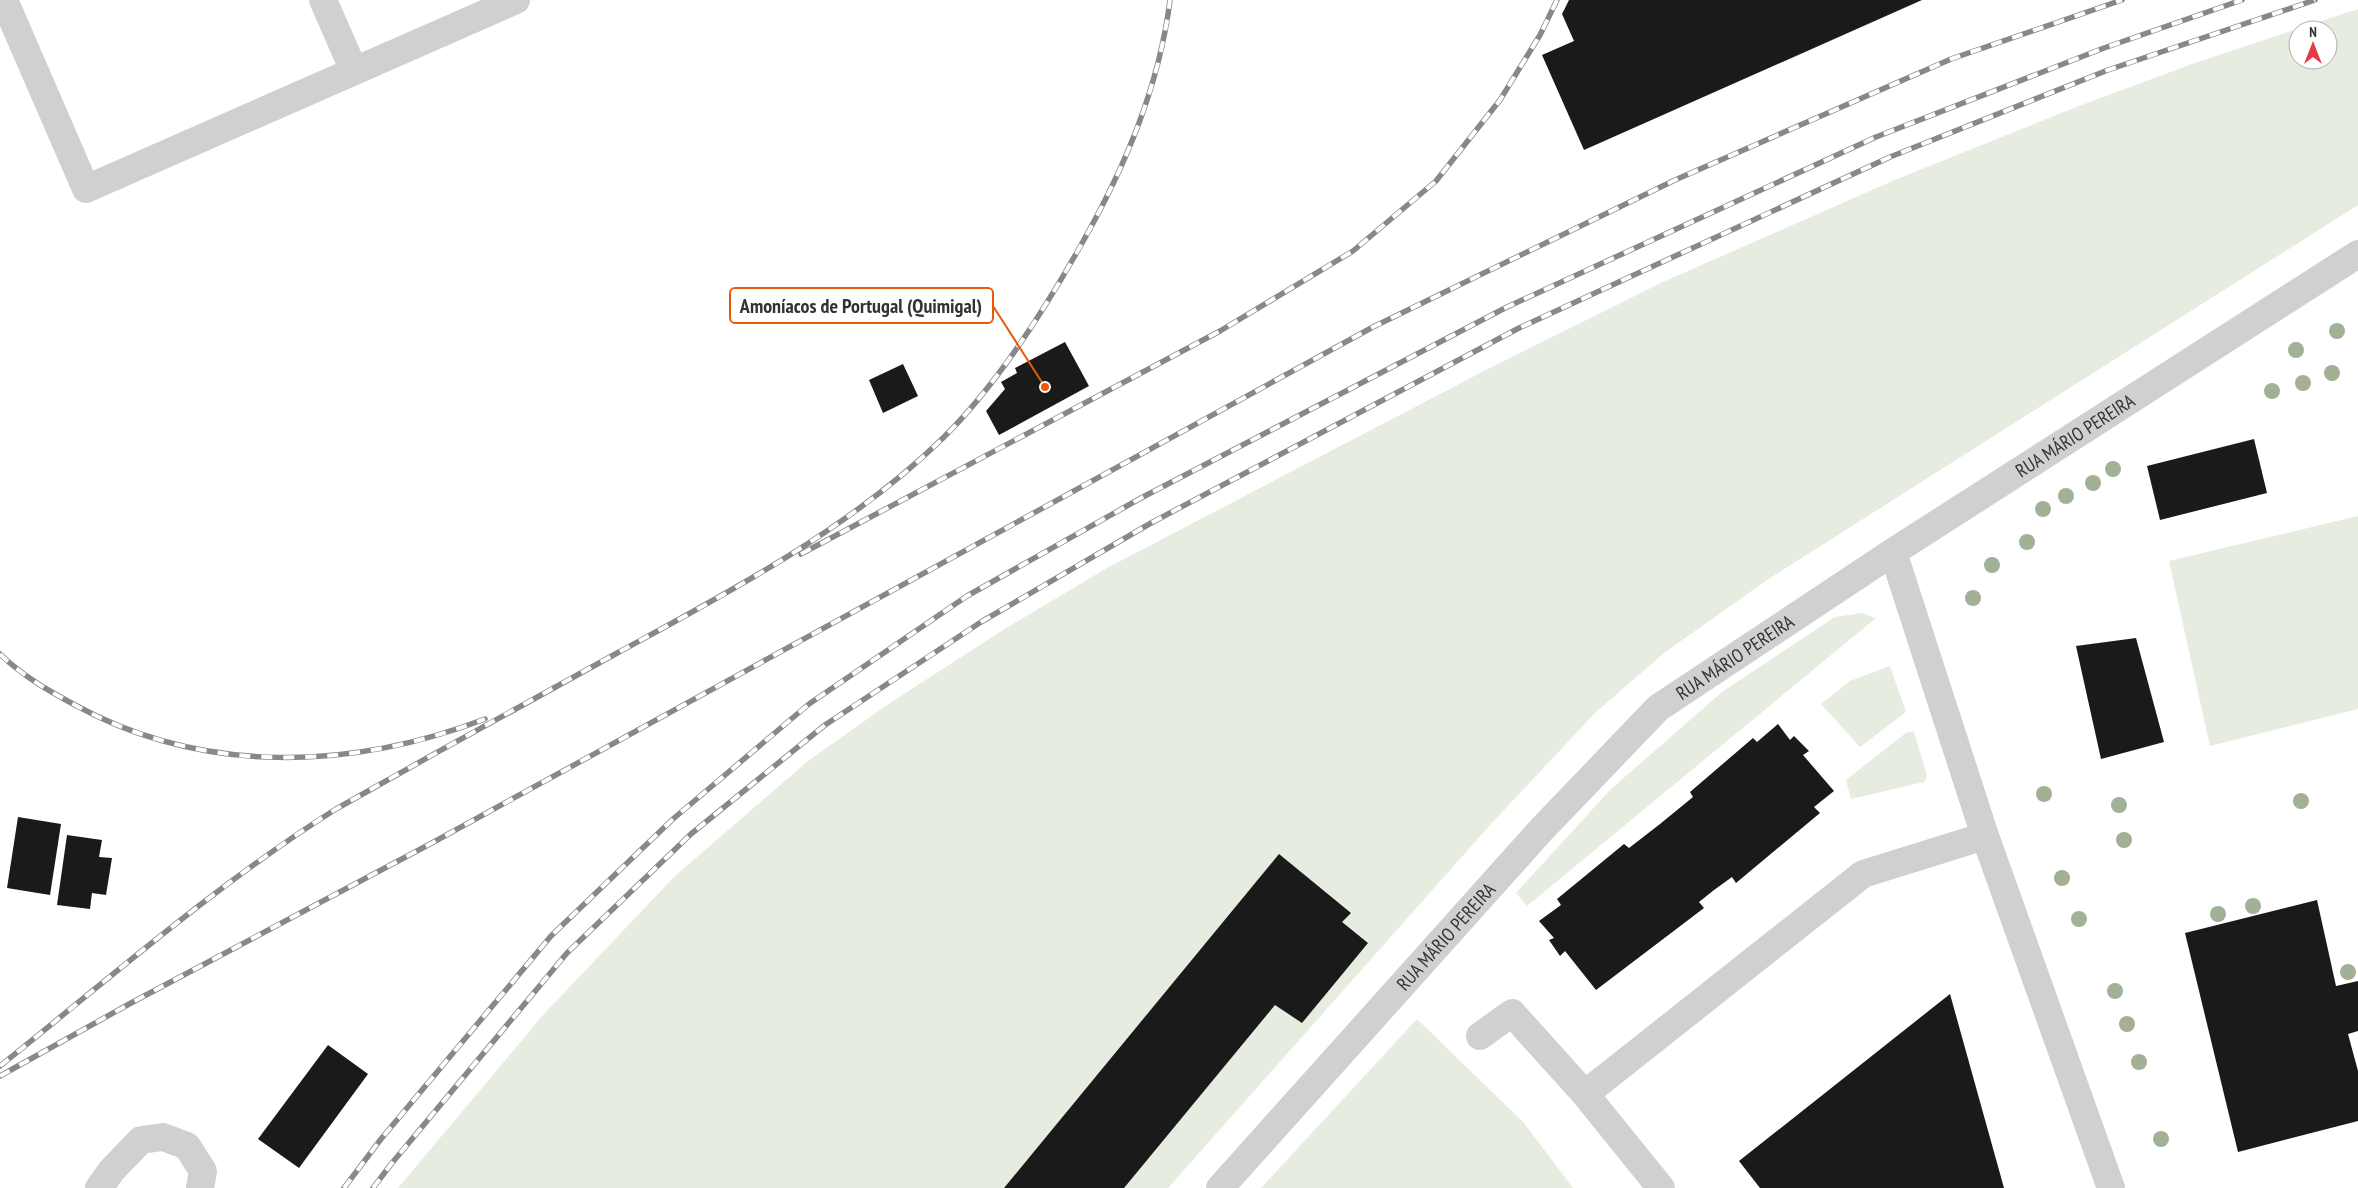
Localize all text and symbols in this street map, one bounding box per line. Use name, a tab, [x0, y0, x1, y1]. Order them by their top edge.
north arrow	[2288, 20, 2338, 70]
text: N	[2309, 23, 2317, 41]
callout: Amoníacos de Portugal (Quimigal)	[730, 288, 993, 323]
text: Amoníacos de Portugal (Quimigal)	[739, 293, 982, 319]
street label: RUA MÁRIO PEREIRA	[2011, 388, 2139, 482]
street label: RUA MÁRIO PEREIRA	[1671, 609, 1798, 705]
street label: RUA MÁRIO PEREIRA	[1391, 877, 1500, 995]

